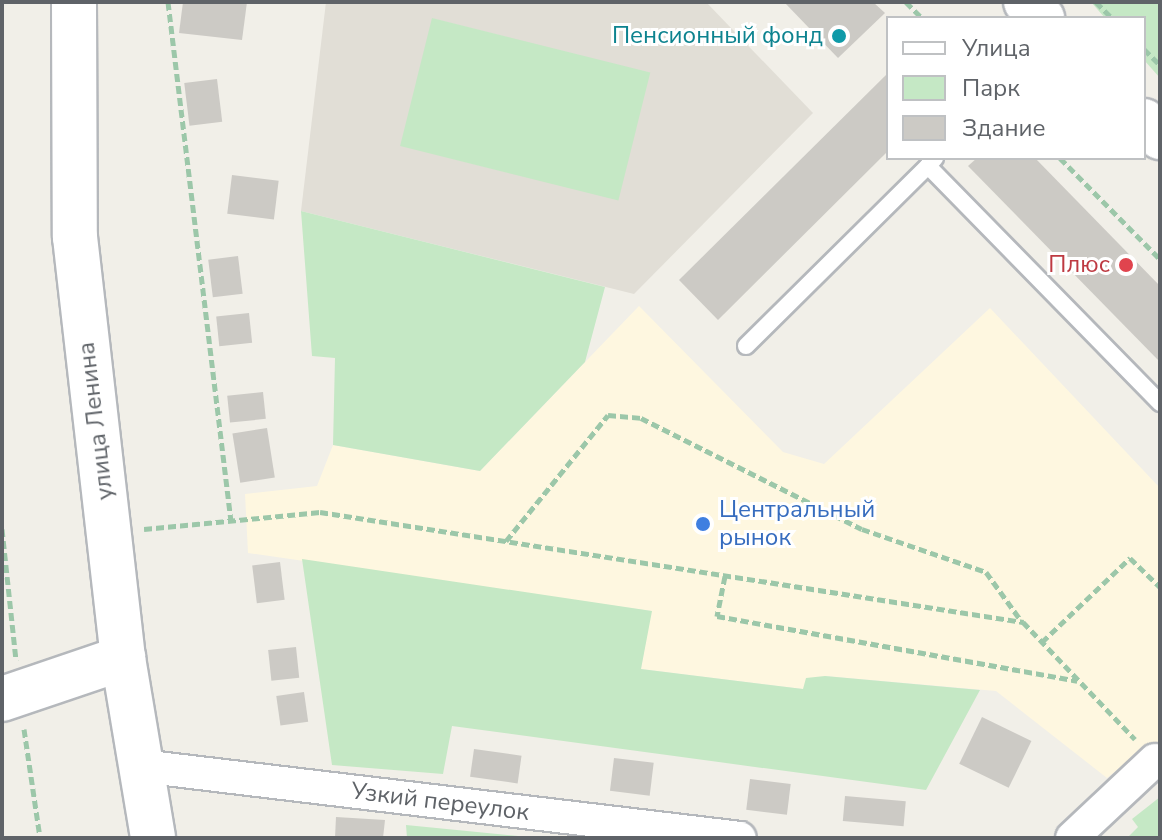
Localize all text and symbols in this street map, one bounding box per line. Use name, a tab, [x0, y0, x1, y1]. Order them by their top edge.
legend	[886, 16, 1146, 160]
place label: Пенсионный фонд	[612, 22, 823, 50]
marker: Пенсионный фонд	[830, 27, 848, 45]
text: Улица	[962, 32, 1031, 64]
text: Парк	[962, 72, 1020, 104]
text: Здание	[962, 112, 1046, 144]
place label: Плюс	[1048, 251, 1110, 279]
marker: Плюс	[1117, 256, 1135, 274]
street label: улица Ленина	[72, 340, 120, 502]
place label: Центральный рынок	[719, 496, 875, 552]
marker: Центральный рынок	[694, 515, 712, 533]
street label: Узкий переулок	[349, 777, 531, 827]

